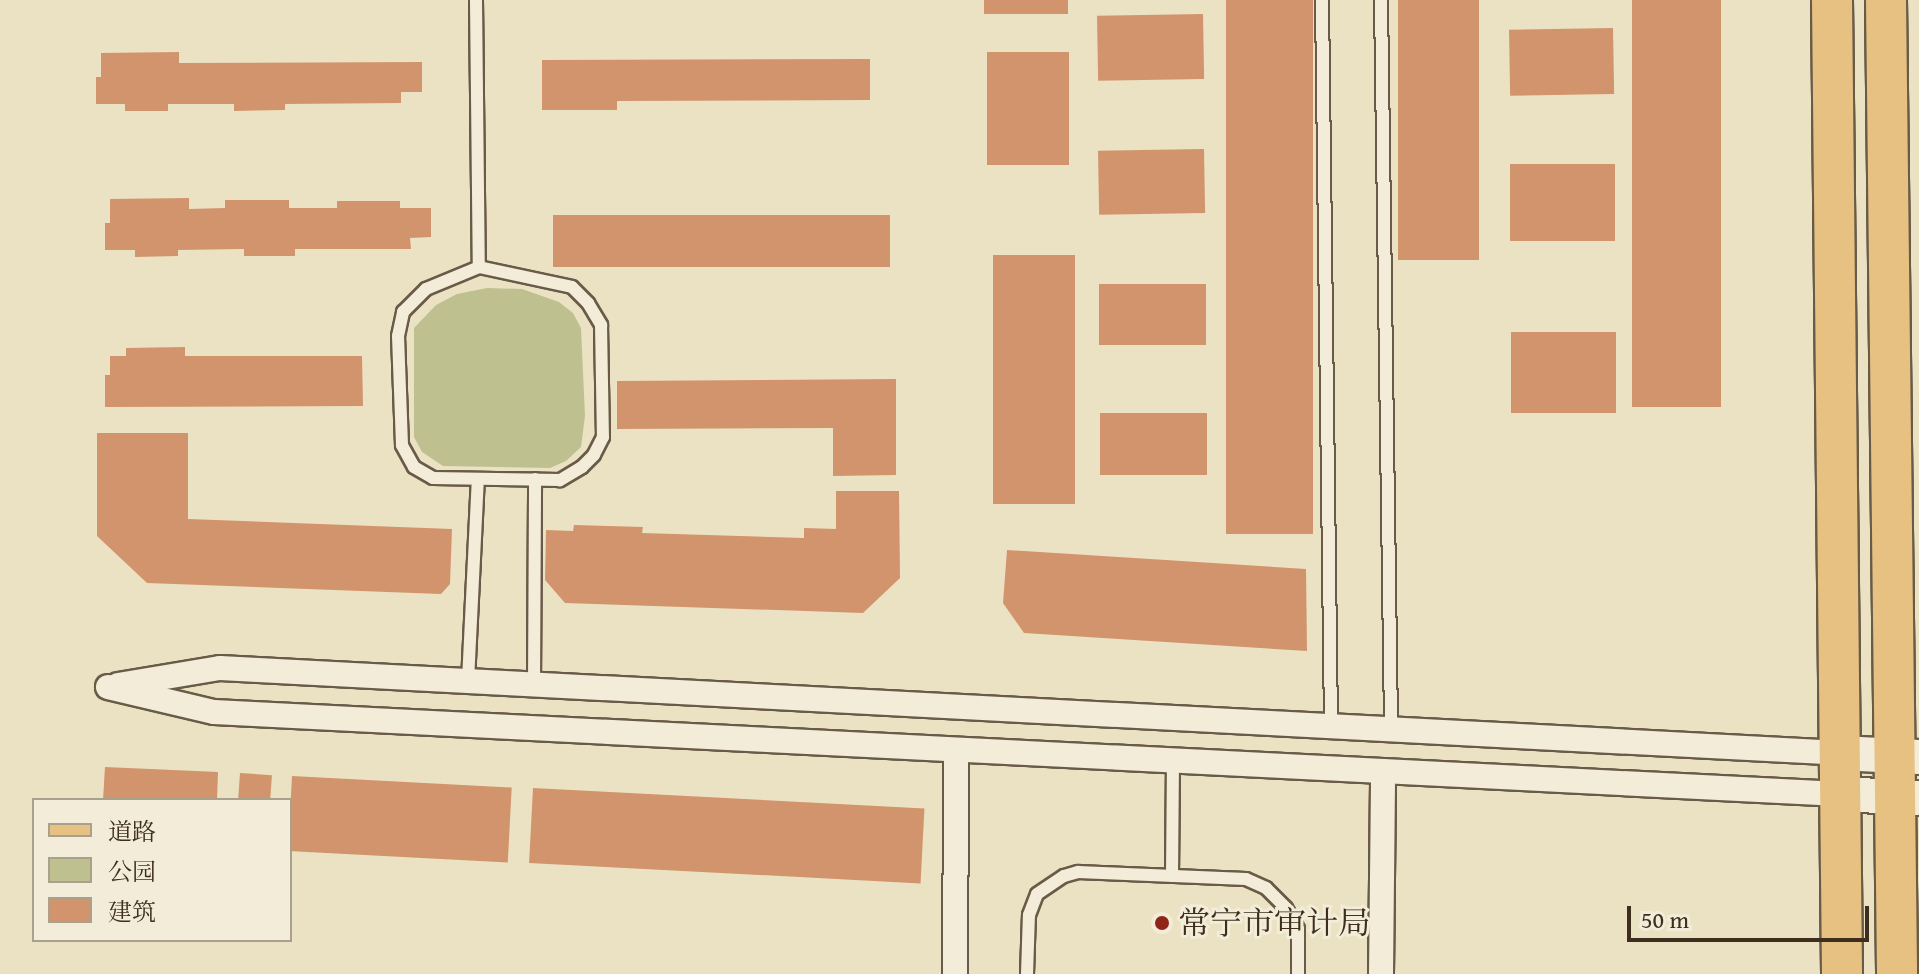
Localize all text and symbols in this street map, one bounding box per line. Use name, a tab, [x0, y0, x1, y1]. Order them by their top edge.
legend	[32, 798, 292, 942]
text: 道路	[108, 814, 156, 849]
text: 公园	[108, 854, 156, 889]
scale bar	[1631, 890, 1873, 940]
text: 建筑	[108, 894, 156, 929]
text: 50 m	[1641, 902, 1689, 937]
place label: 常宁市审计局	[1178, 904, 1370, 942]
marker: 常宁市审计局	[1153, 914, 1171, 932]

